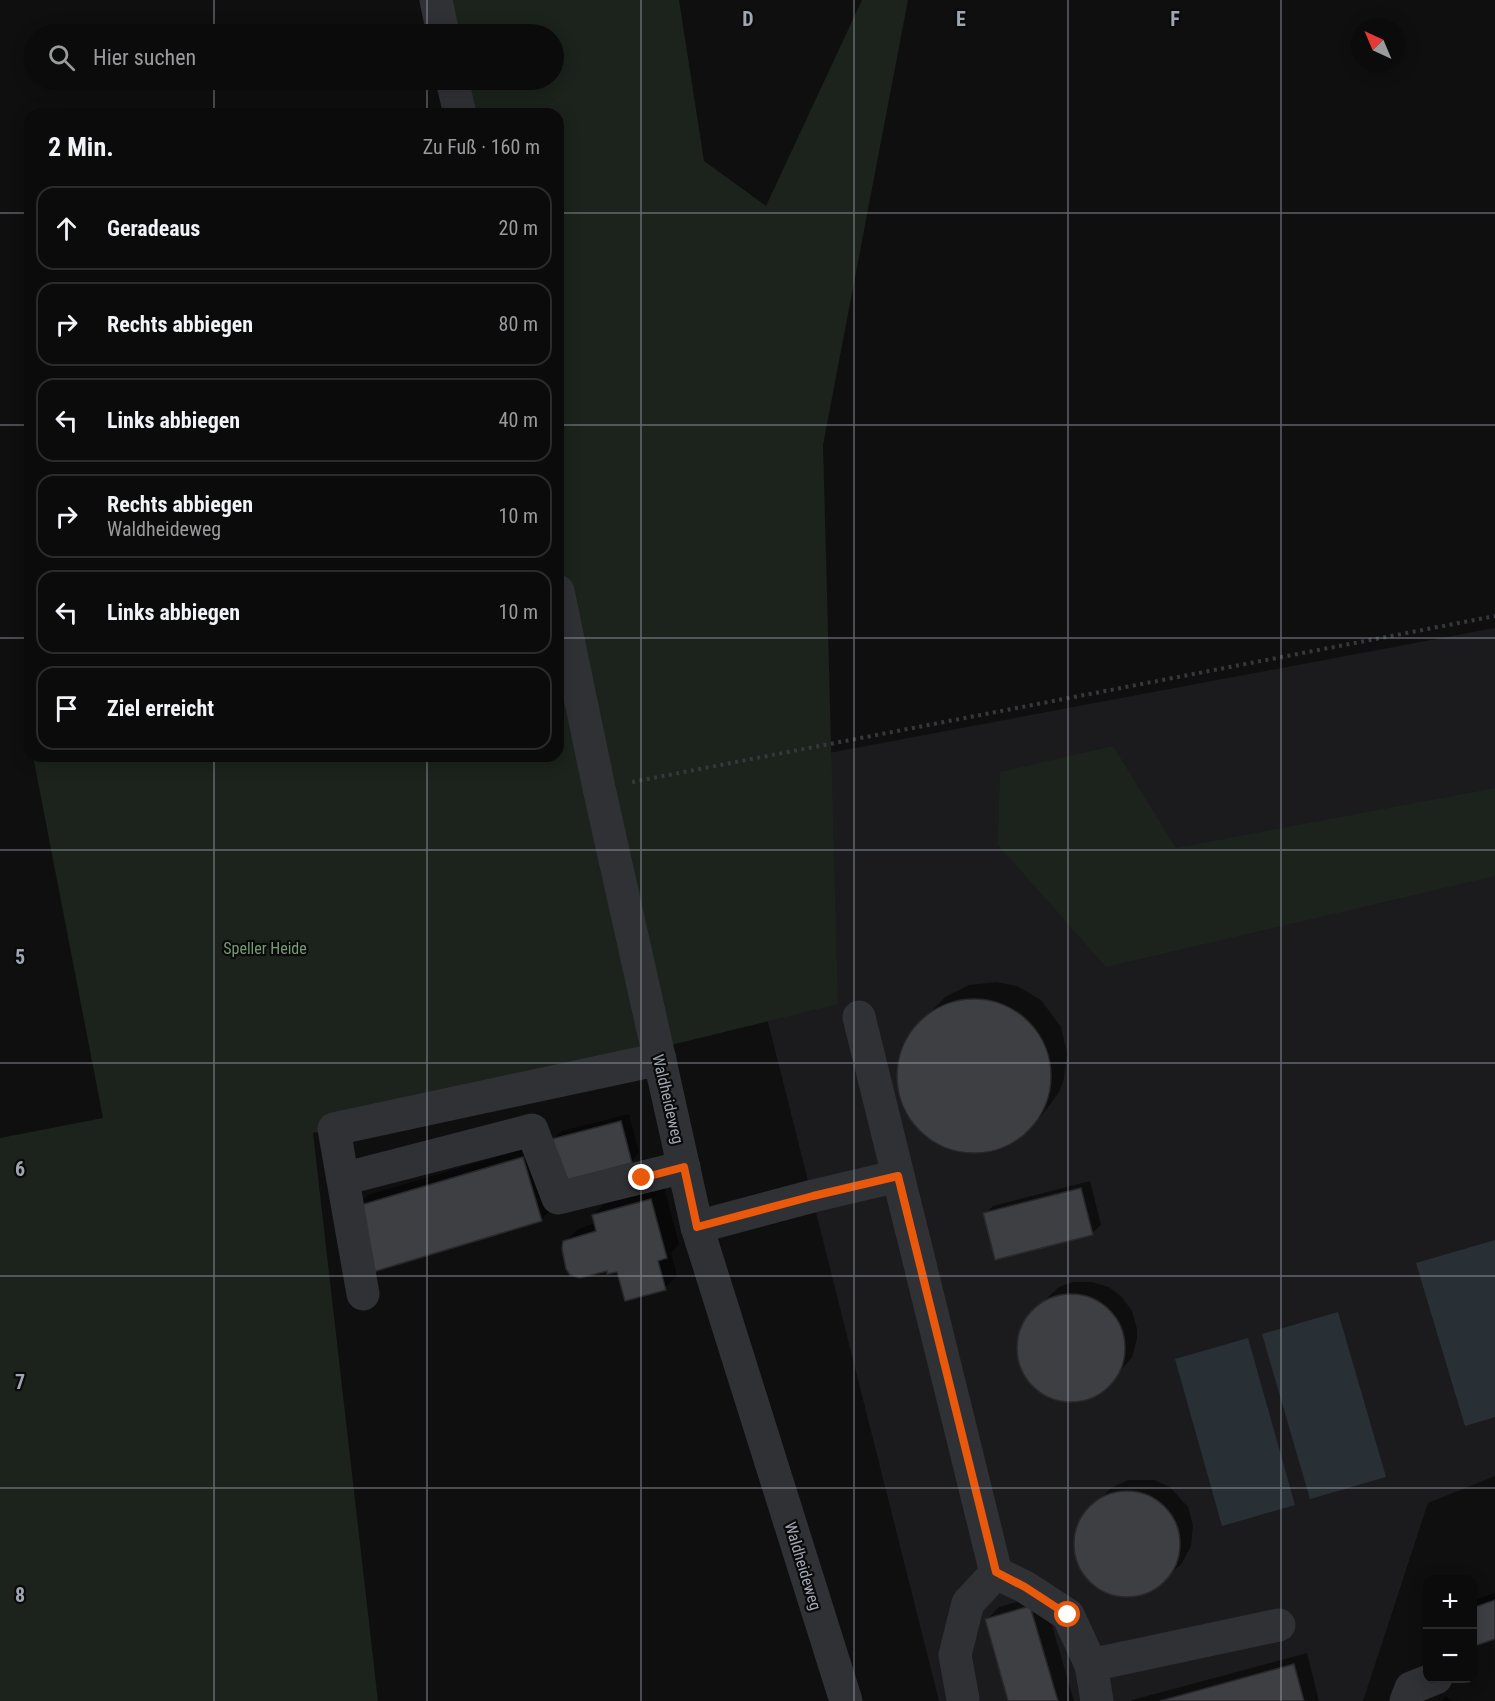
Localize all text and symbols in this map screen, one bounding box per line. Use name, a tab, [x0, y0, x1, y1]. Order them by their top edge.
text: D	[742, 7, 754, 31]
text: E	[956, 7, 966, 31]
text: F	[1170, 7, 1180, 31]
north arrow	[1351, 18, 1405, 72]
search box	[24, 24, 564, 90]
icon: search	[45, 41, 78, 74]
text: Hier suchen	[93, 45, 196, 70]
text: 2 Min.	[48, 132, 114, 162]
text: Zu Fuß · 160 m	[423, 135, 540, 159]
icon: ahead	[50, 212, 83, 245]
text: Geradeaus	[107, 216, 200, 241]
text: 20 m	[499, 216, 538, 240]
icon: right	[50, 308, 83, 341]
text: Rechts abbiegen	[107, 312, 253, 337]
text: 80 m	[499, 312, 538, 336]
icon: left	[50, 404, 83, 437]
text: Links abbiegen	[107, 408, 240, 433]
text: 40 m	[499, 408, 538, 432]
text: Rechts abbiegen	[107, 492, 253, 517]
icon: right	[50, 500, 83, 533]
text: 10 m	[499, 504, 538, 528]
text: Waldheideweg	[107, 517, 221, 541]
icon: left	[50, 596, 83, 629]
text: Links abbiegen	[107, 600, 240, 625]
text: 10 m	[499, 600, 538, 624]
icon: arrive	[50, 692, 83, 725]
text: Ziel erreicht	[107, 696, 214, 721]
park label: Speller Heide	[223, 939, 307, 958]
text: 5	[15, 945, 25, 969]
street label: Waldheideweg	[648, 1052, 688, 1146]
text: 6	[15, 1157, 25, 1181]
route end	[628, 1164, 654, 1190]
text: 7	[15, 1370, 25, 1394]
street label: Waldheideweg	[781, 1520, 825, 1612]
map controls	[1423, 1575, 1477, 1683]
button: +	[1423, 1575, 1477, 1629]
text: 8	[15, 1583, 25, 1607]
route start	[1054, 1601, 1080, 1627]
button: −	[1423, 1629, 1477, 1683]

